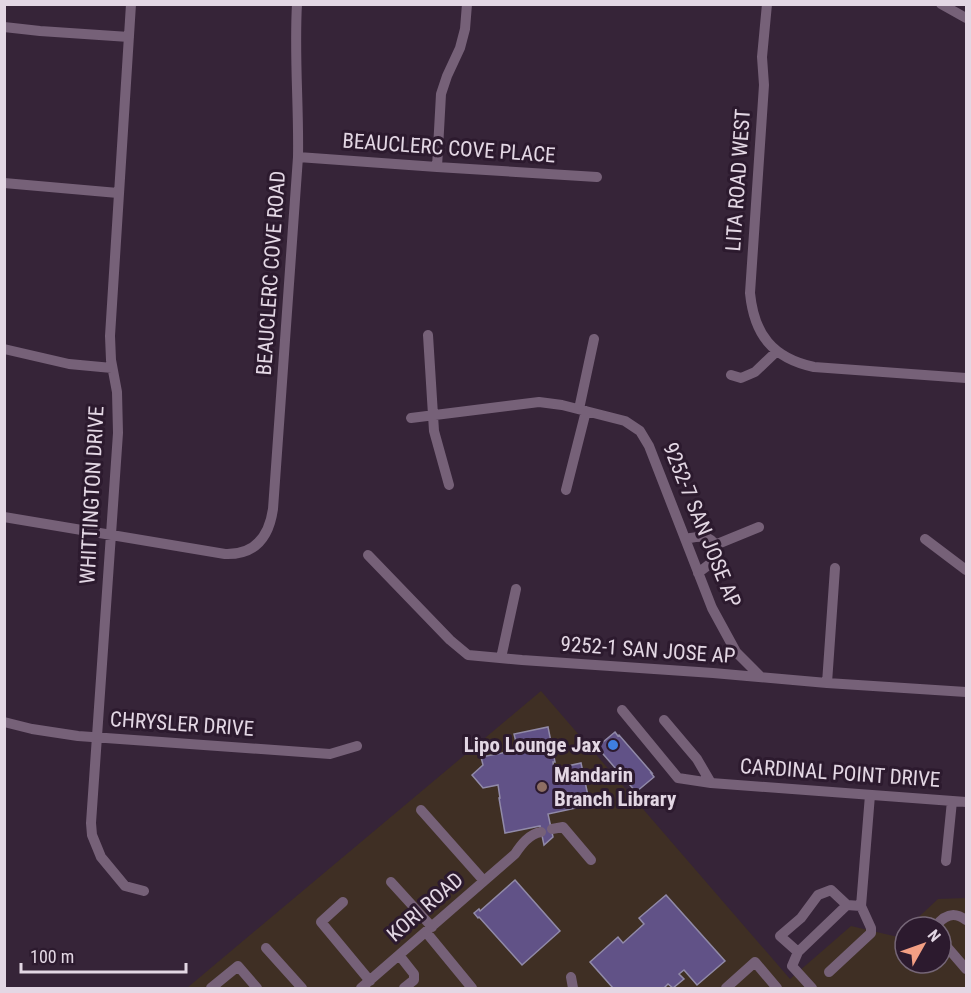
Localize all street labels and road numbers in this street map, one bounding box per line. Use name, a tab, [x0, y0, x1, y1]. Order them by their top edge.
street label: LITA ROAD WEST	[721, 108, 755, 252]
street label: BEAUCLERC COVE PLACE	[342, 129, 556, 167]
street label: BEAUCLERC COVE ROAD	[252, 170, 290, 376]
street label: WHITTINGTON DRIVE	[75, 405, 109, 585]
street label: 9252-7 SAN JOSE AP	[658, 439, 746, 611]
street label: 9252-1 SAN JOSE AP	[560, 632, 736, 668]
street label: CHRYSLER DRIVE	[109, 707, 255, 741]
street label: CARDINAL POINT DRIVE	[739, 754, 941, 792]
street label: KORI ROAD	[382, 868, 468, 946]

